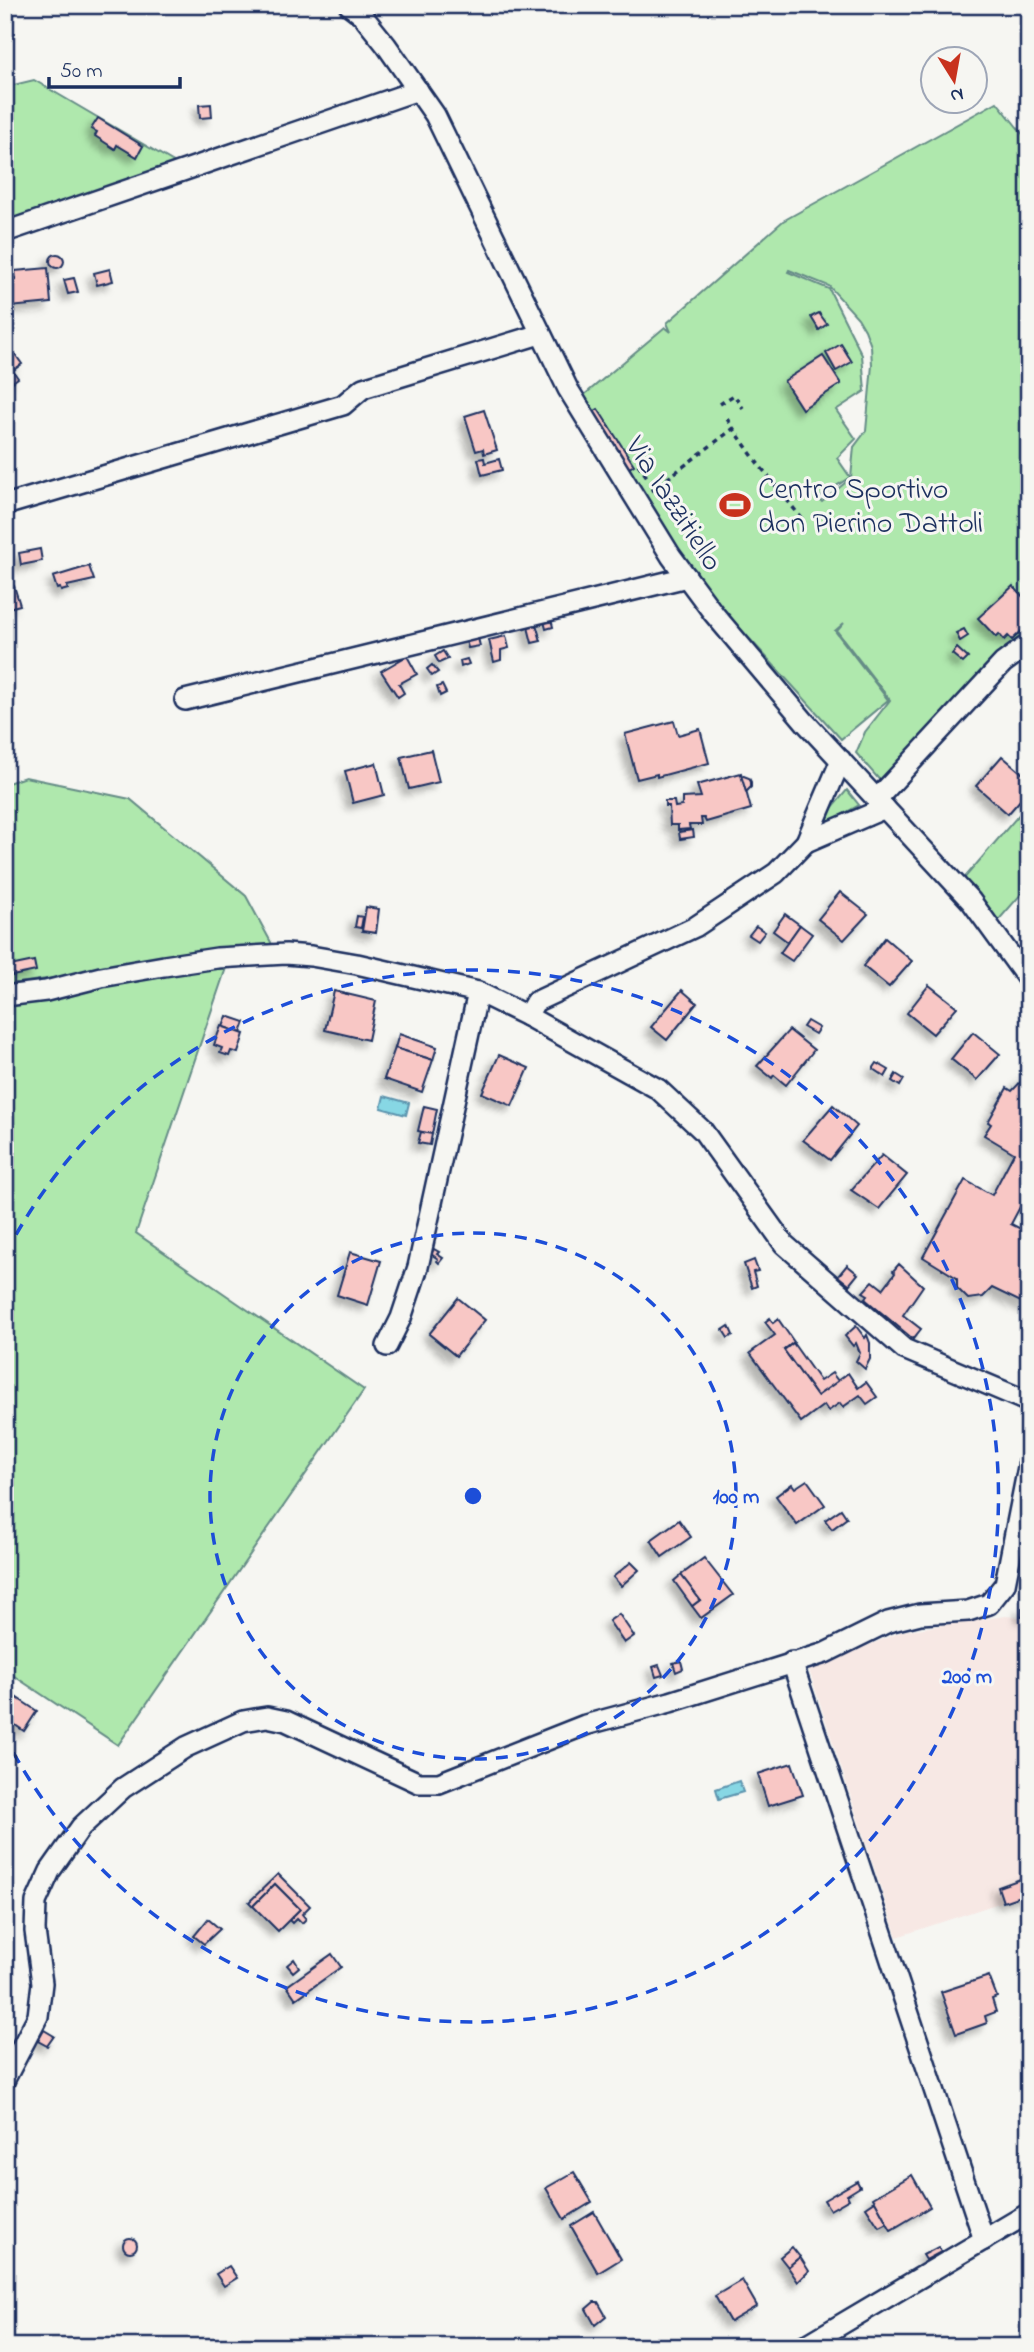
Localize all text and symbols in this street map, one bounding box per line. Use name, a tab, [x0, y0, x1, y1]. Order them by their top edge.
scale bar	[49, 46, 180, 90]
north arrow	[918, 46, 988, 116]
text: 50 m	[60, 57, 103, 87]
text: N	[948, 80, 966, 109]
street label: Via Iazzitiello	[612, 428, 733, 581]
place label: Centro Sportivo don Pierino Dattoli	[758, 469, 983, 547]
sports icon: Centro Sportivo don Pierino Dattoli	[718, 488, 752, 522]
text: 100 m	[713, 1483, 759, 1513]
centre of rings	[461, 1484, 485, 1508]
text: 200 m	[941, 1663, 992, 1693]

